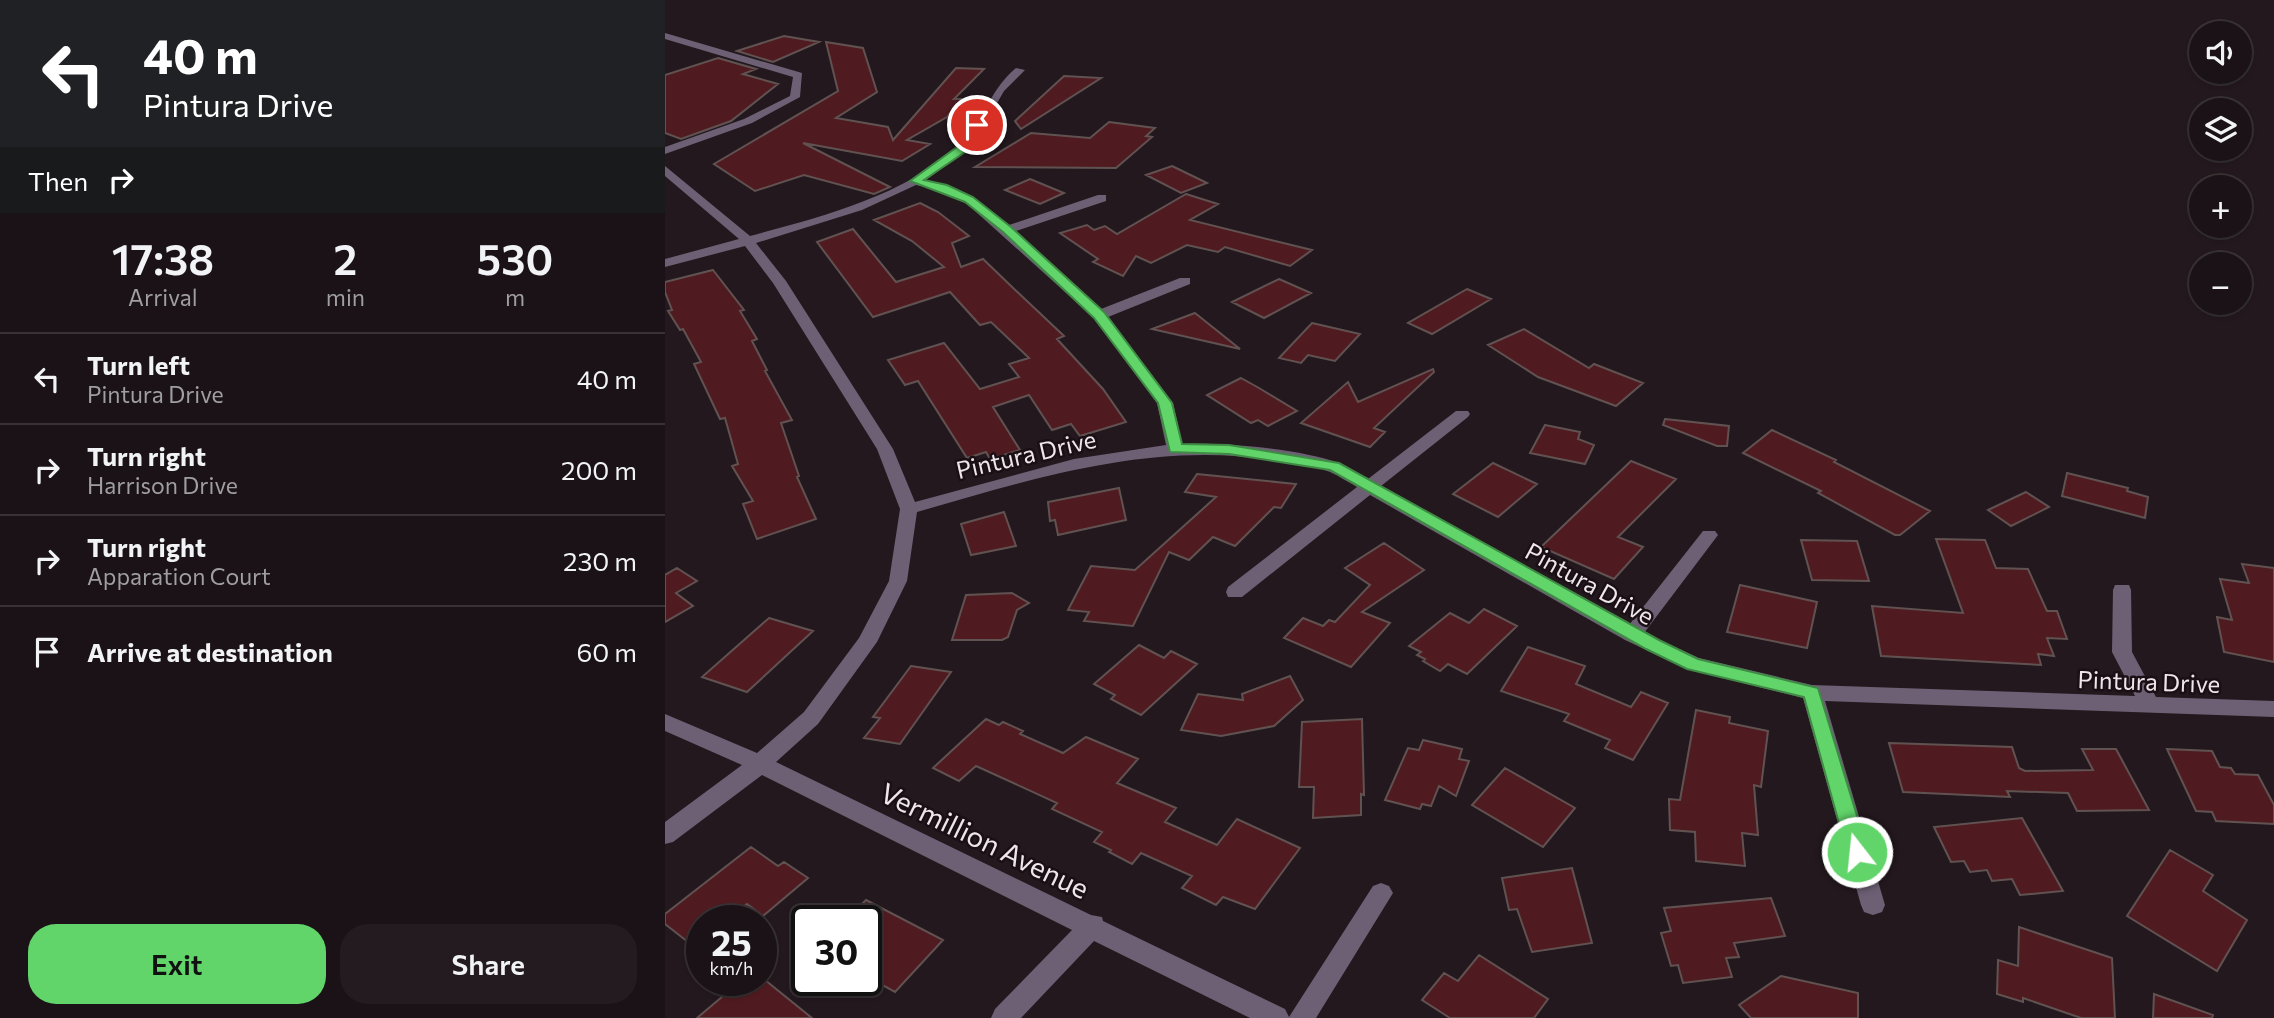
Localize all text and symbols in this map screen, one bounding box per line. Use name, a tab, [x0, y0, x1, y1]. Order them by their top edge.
map controls	[2189, 21, 2252, 315]
button: sound	[2189, 21, 2252, 84]
text: 40 m	[143, 24, 258, 84]
icon: left	[28, 28, 119, 119]
text: Pintura Drive	[143, 84, 333, 124]
pin	[947, 95, 1007, 155]
button: layers	[2189, 98, 2252, 161]
icon: arrive	[958, 106, 996, 144]
icon: right	[102, 161, 140, 199]
text: Then	[28, 165, 88, 196]
button: +	[2189, 175, 2252, 238]
text: 17:38	[112, 232, 214, 284]
text: 2	[334, 232, 357, 284]
text: 530	[477, 232, 553, 284]
button: −	[2189, 252, 2252, 315]
text: Arrival	[128, 283, 198, 311]
text: min	[326, 283, 365, 311]
text: m	[505, 283, 525, 311]
text: Turn left	[87, 349, 190, 380]
icon: left	[28, 360, 66, 398]
text: 40 m	[577, 363, 637, 394]
text: Pintura Drive	[87, 380, 224, 408]
street label: Pintura Drive	[953, 424, 1099, 484]
text: Turn right	[87, 440, 206, 471]
icon: right	[28, 451, 66, 489]
text: 200 m	[561, 454, 637, 485]
text: Harrison Drive	[87, 471, 238, 499]
text: Turn right	[87, 531, 206, 562]
street label: Pintura Drive	[1521, 536, 1659, 630]
icon: right	[28, 542, 66, 580]
text: 230 m	[563, 545, 637, 576]
text: Apparation Court	[87, 562, 271, 590]
icon: arrive	[28, 633, 66, 671]
text: Arrive at destination	[87, 636, 333, 667]
text: 60 m	[577, 636, 637, 667]
street label: Pintura Drive	[2077, 664, 2221, 698]
street label: Vermillion Avenue	[875, 775, 1095, 905]
position arrow	[1820, 815, 1894, 889]
speed limit sign: 30	[791, 905, 882, 996]
text: 25	[711, 920, 752, 963]
button: Exit	[28, 924, 326, 1004]
button: Share	[340, 924, 637, 1004]
text: km/h	[710, 957, 753, 979]

